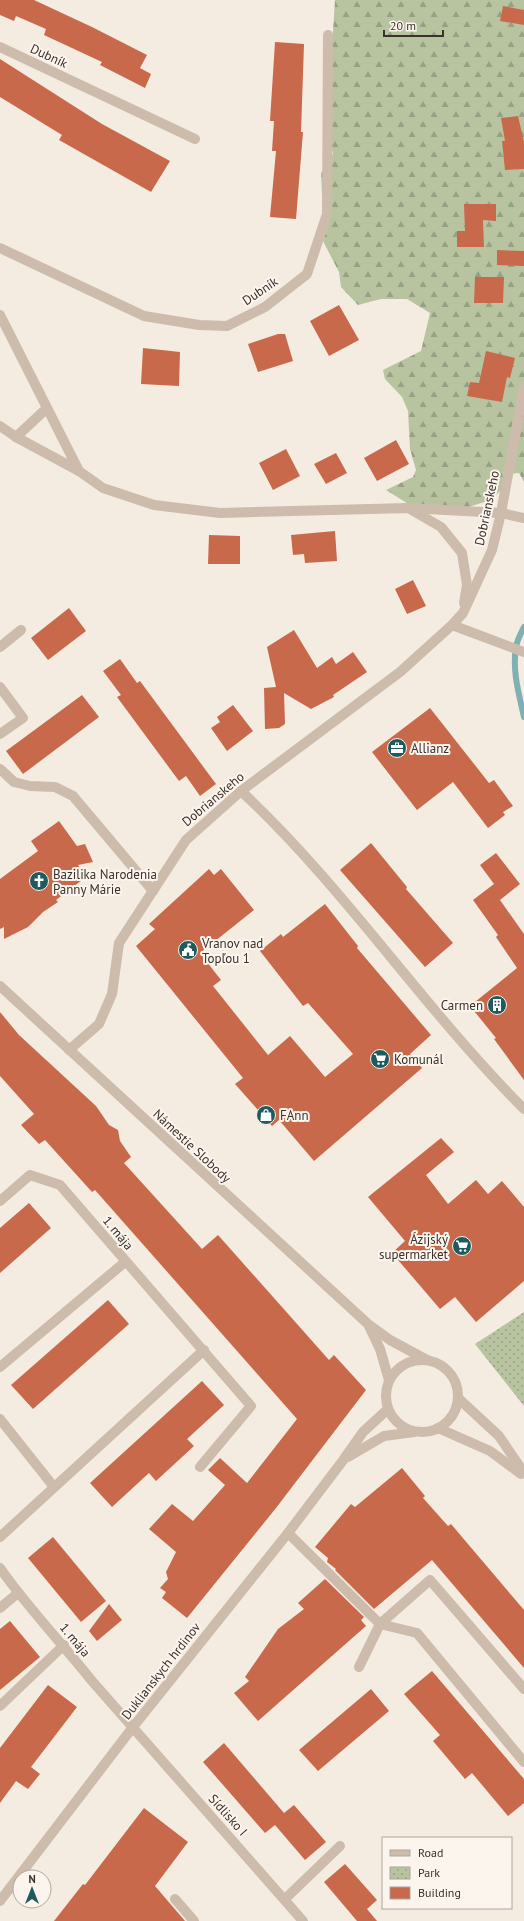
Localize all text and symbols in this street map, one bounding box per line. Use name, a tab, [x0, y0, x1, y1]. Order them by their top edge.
scale bar	[384, 12, 443, 38]
text: 20 m	[390, 18, 416, 33]
street label: Dubník	[28, 40, 71, 72]
street label: Dubník	[239, 273, 282, 309]
street label: Dobrianskeho	[471, 469, 503, 547]
office icon: Allianz	[386, 737, 408, 759]
place label: Allianz	[411, 740, 449, 757]
street label: Dobrianskeho	[178, 768, 248, 830]
place label: Bazilika Narodenia Panny Márie	[53, 866, 157, 898]
church icon: Bazilika Narodenia Panny Márie	[28, 870, 50, 892]
place label: Vranov nad Topľou 1	[201, 935, 263, 967]
public building icon: Vranov nad Topľou 1	[177, 939, 199, 961]
building icon: Carmen	[486, 994, 508, 1016]
place label: Carmen	[441, 997, 483, 1014]
supermarket icon: Komunál	[369, 1048, 391, 1070]
place label: Komunál	[394, 1051, 443, 1068]
shop icon: FAnn	[255, 1104, 277, 1126]
street label: Námestie Slobody	[149, 1106, 235, 1186]
place label: FAnn	[280, 1107, 309, 1124]
street label: 1. mája	[99, 1213, 137, 1253]
place label: Ázijský supermarket	[379, 1231, 449, 1263]
supermarket icon: Ázijský supermarket	[451, 1235, 473, 1257]
street label: Duklianskych hrdinov	[118, 1618, 205, 1723]
street label: 1. mája	[56, 1620, 94, 1660]
street label: Sídlisko I	[205, 1791, 251, 1839]
legend	[382, 1837, 512, 1909]
text: Road	[418, 1845, 443, 1860]
text: Park	[418, 1865, 440, 1880]
north arrow	[12, 1869, 52, 1909]
text: N	[28, 1872, 36, 1886]
text: Building	[418, 1885, 461, 1900]

